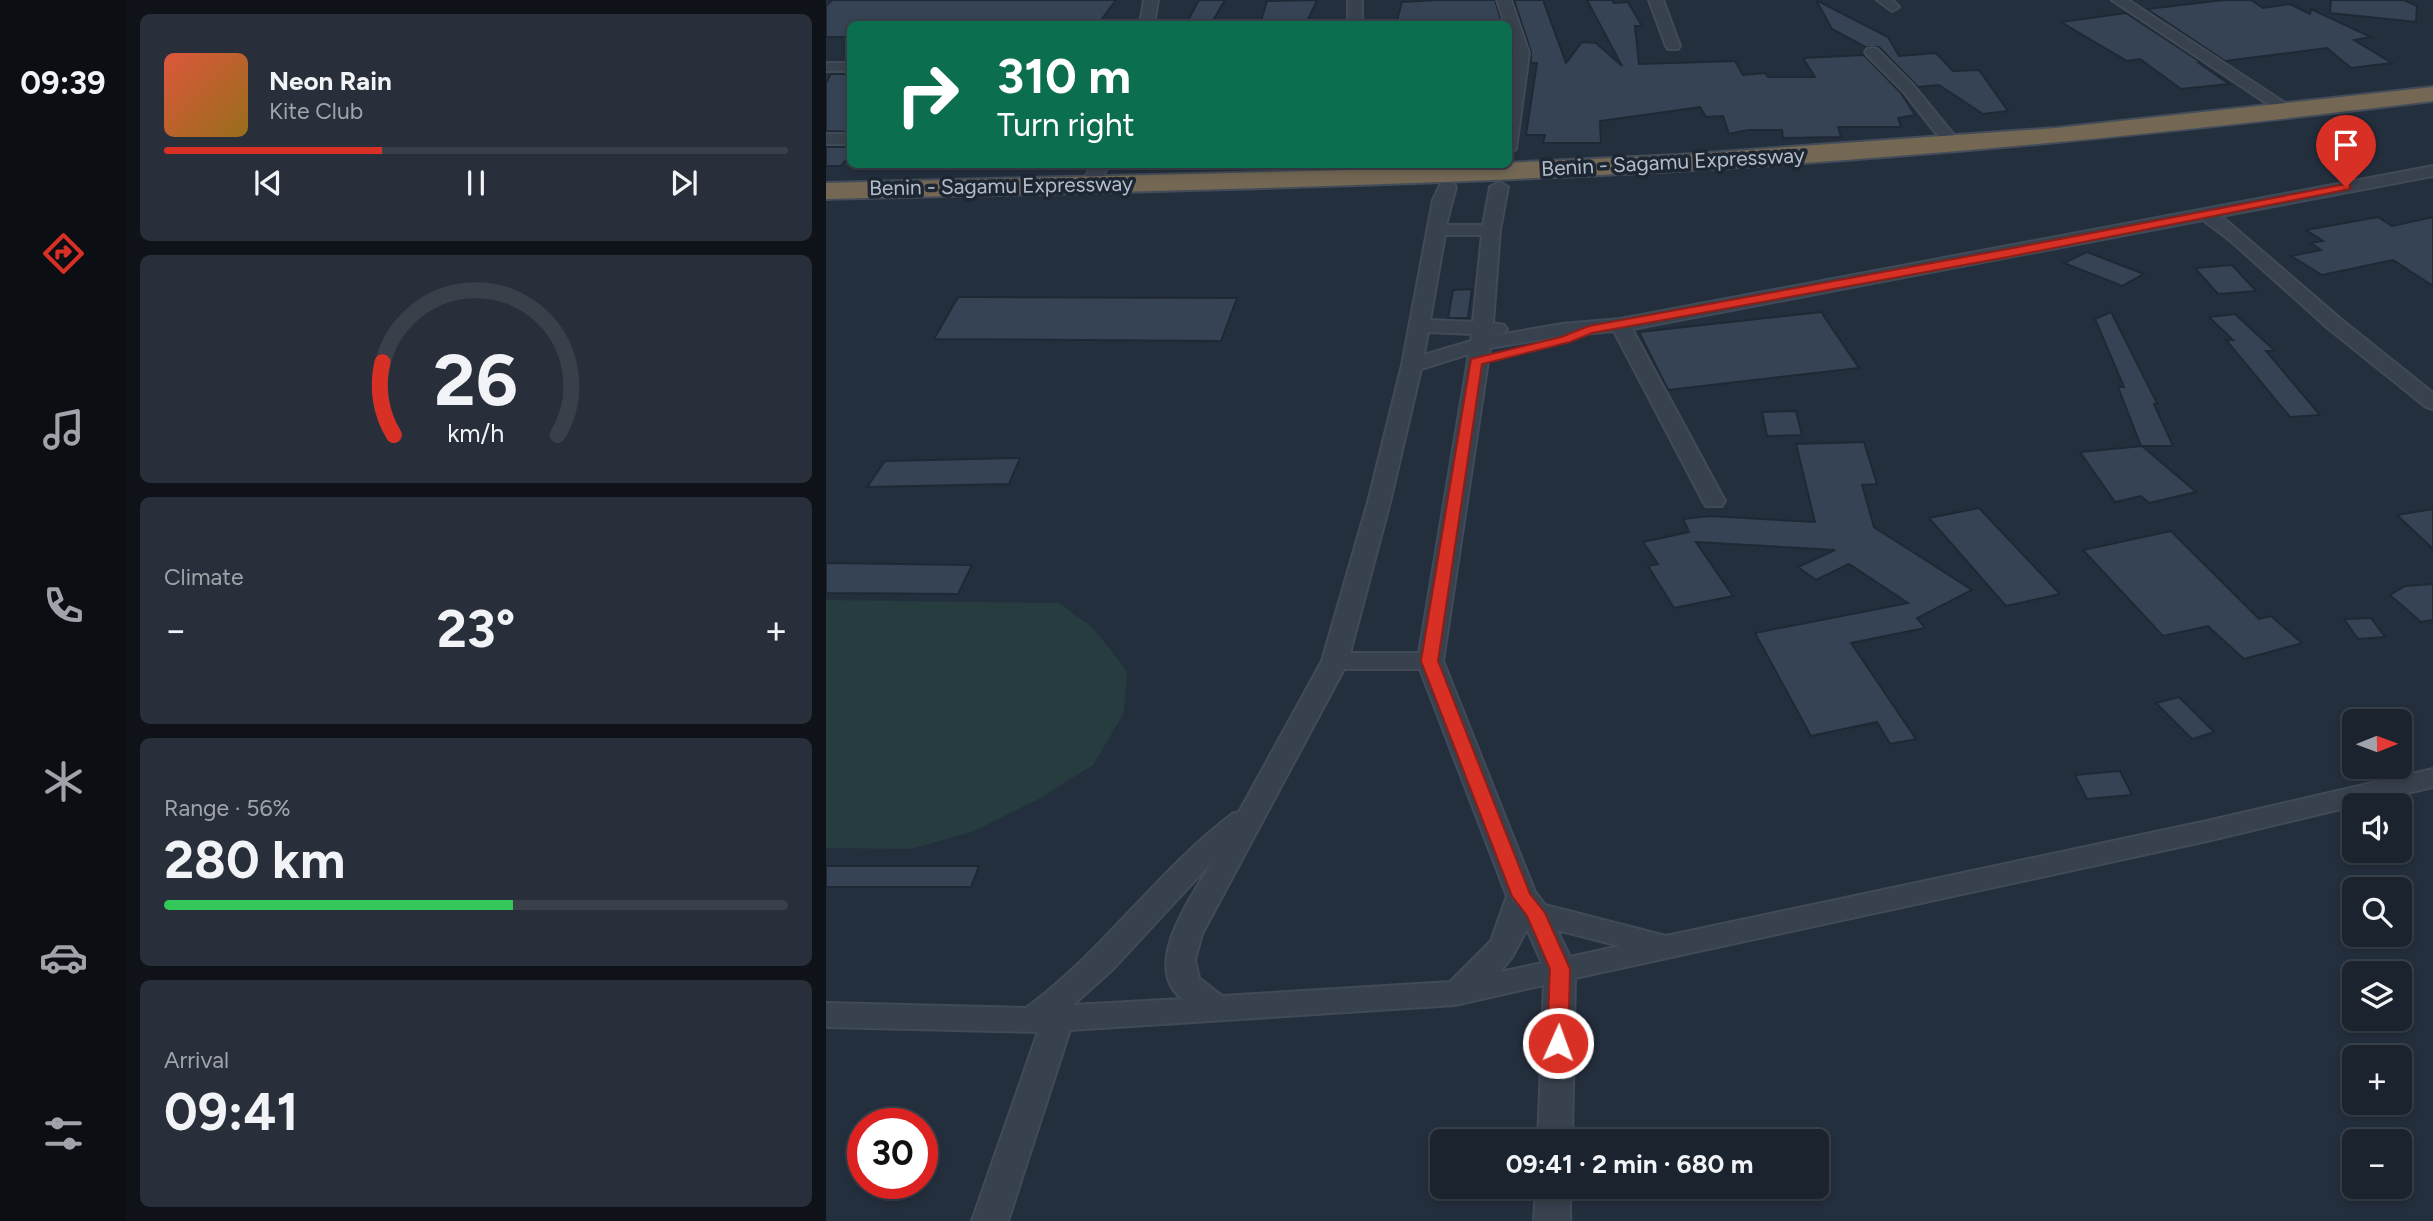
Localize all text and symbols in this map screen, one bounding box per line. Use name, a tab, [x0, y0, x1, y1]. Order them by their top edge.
text: 310 m	[997, 46, 1131, 105]
icon: right	[882, 49, 973, 140]
text: 09:39	[20, 64, 106, 102]
text: Neon Rain	[269, 65, 392, 97]
text: Kite Club	[269, 97, 363, 125]
text: Turn right	[997, 106, 1135, 144]
pin	[2316, 115, 2376, 187]
icon: arrive	[2327, 126, 2365, 164]
street label: Benin - Sagamu Expressway	[1541, 142, 1805, 181]
icon: previous	[249, 164, 287, 202]
icon: pause	[457, 164, 495, 202]
icon: next	[665, 164, 703, 202]
street label: Benin - Sagamu Expressway	[869, 171, 1133, 200]
icon: directions	[39, 229, 88, 278]
text: 26	[434, 337, 518, 424]
icon: music	[39, 405, 88, 454]
text: km/h	[447, 418, 505, 448]
text: Climate	[164, 563, 243, 591]
icon: phone	[39, 581, 88, 630]
text: 23°	[437, 598, 515, 660]
text: −	[164, 607, 188, 653]
text: +	[764, 607, 788, 653]
north arrow	[2342, 709, 2412, 779]
map controls	[2342, 709, 2412, 1199]
icon: climate	[39, 757, 88, 806]
button: sound	[2342, 793, 2412, 863]
text: Range · 56%	[164, 794, 291, 822]
text: 280 km	[164, 829, 345, 891]
button: search	[2342, 877, 2412, 947]
icon: car	[39, 933, 88, 982]
button: layers	[2342, 961, 2412, 1031]
position arrow	[1521, 1006, 1595, 1080]
button: +	[2342, 1045, 2412, 1115]
text: Arrival	[164, 1046, 229, 1074]
text: 09:41	[164, 1081, 298, 1143]
speed limit sign: 30	[847, 1108, 938, 1199]
icon: filters	[39, 1109, 88, 1158]
button: −	[2342, 1129, 2412, 1199]
text: 09:41 · 2 min · 680 m	[1506, 1148, 1753, 1180]

